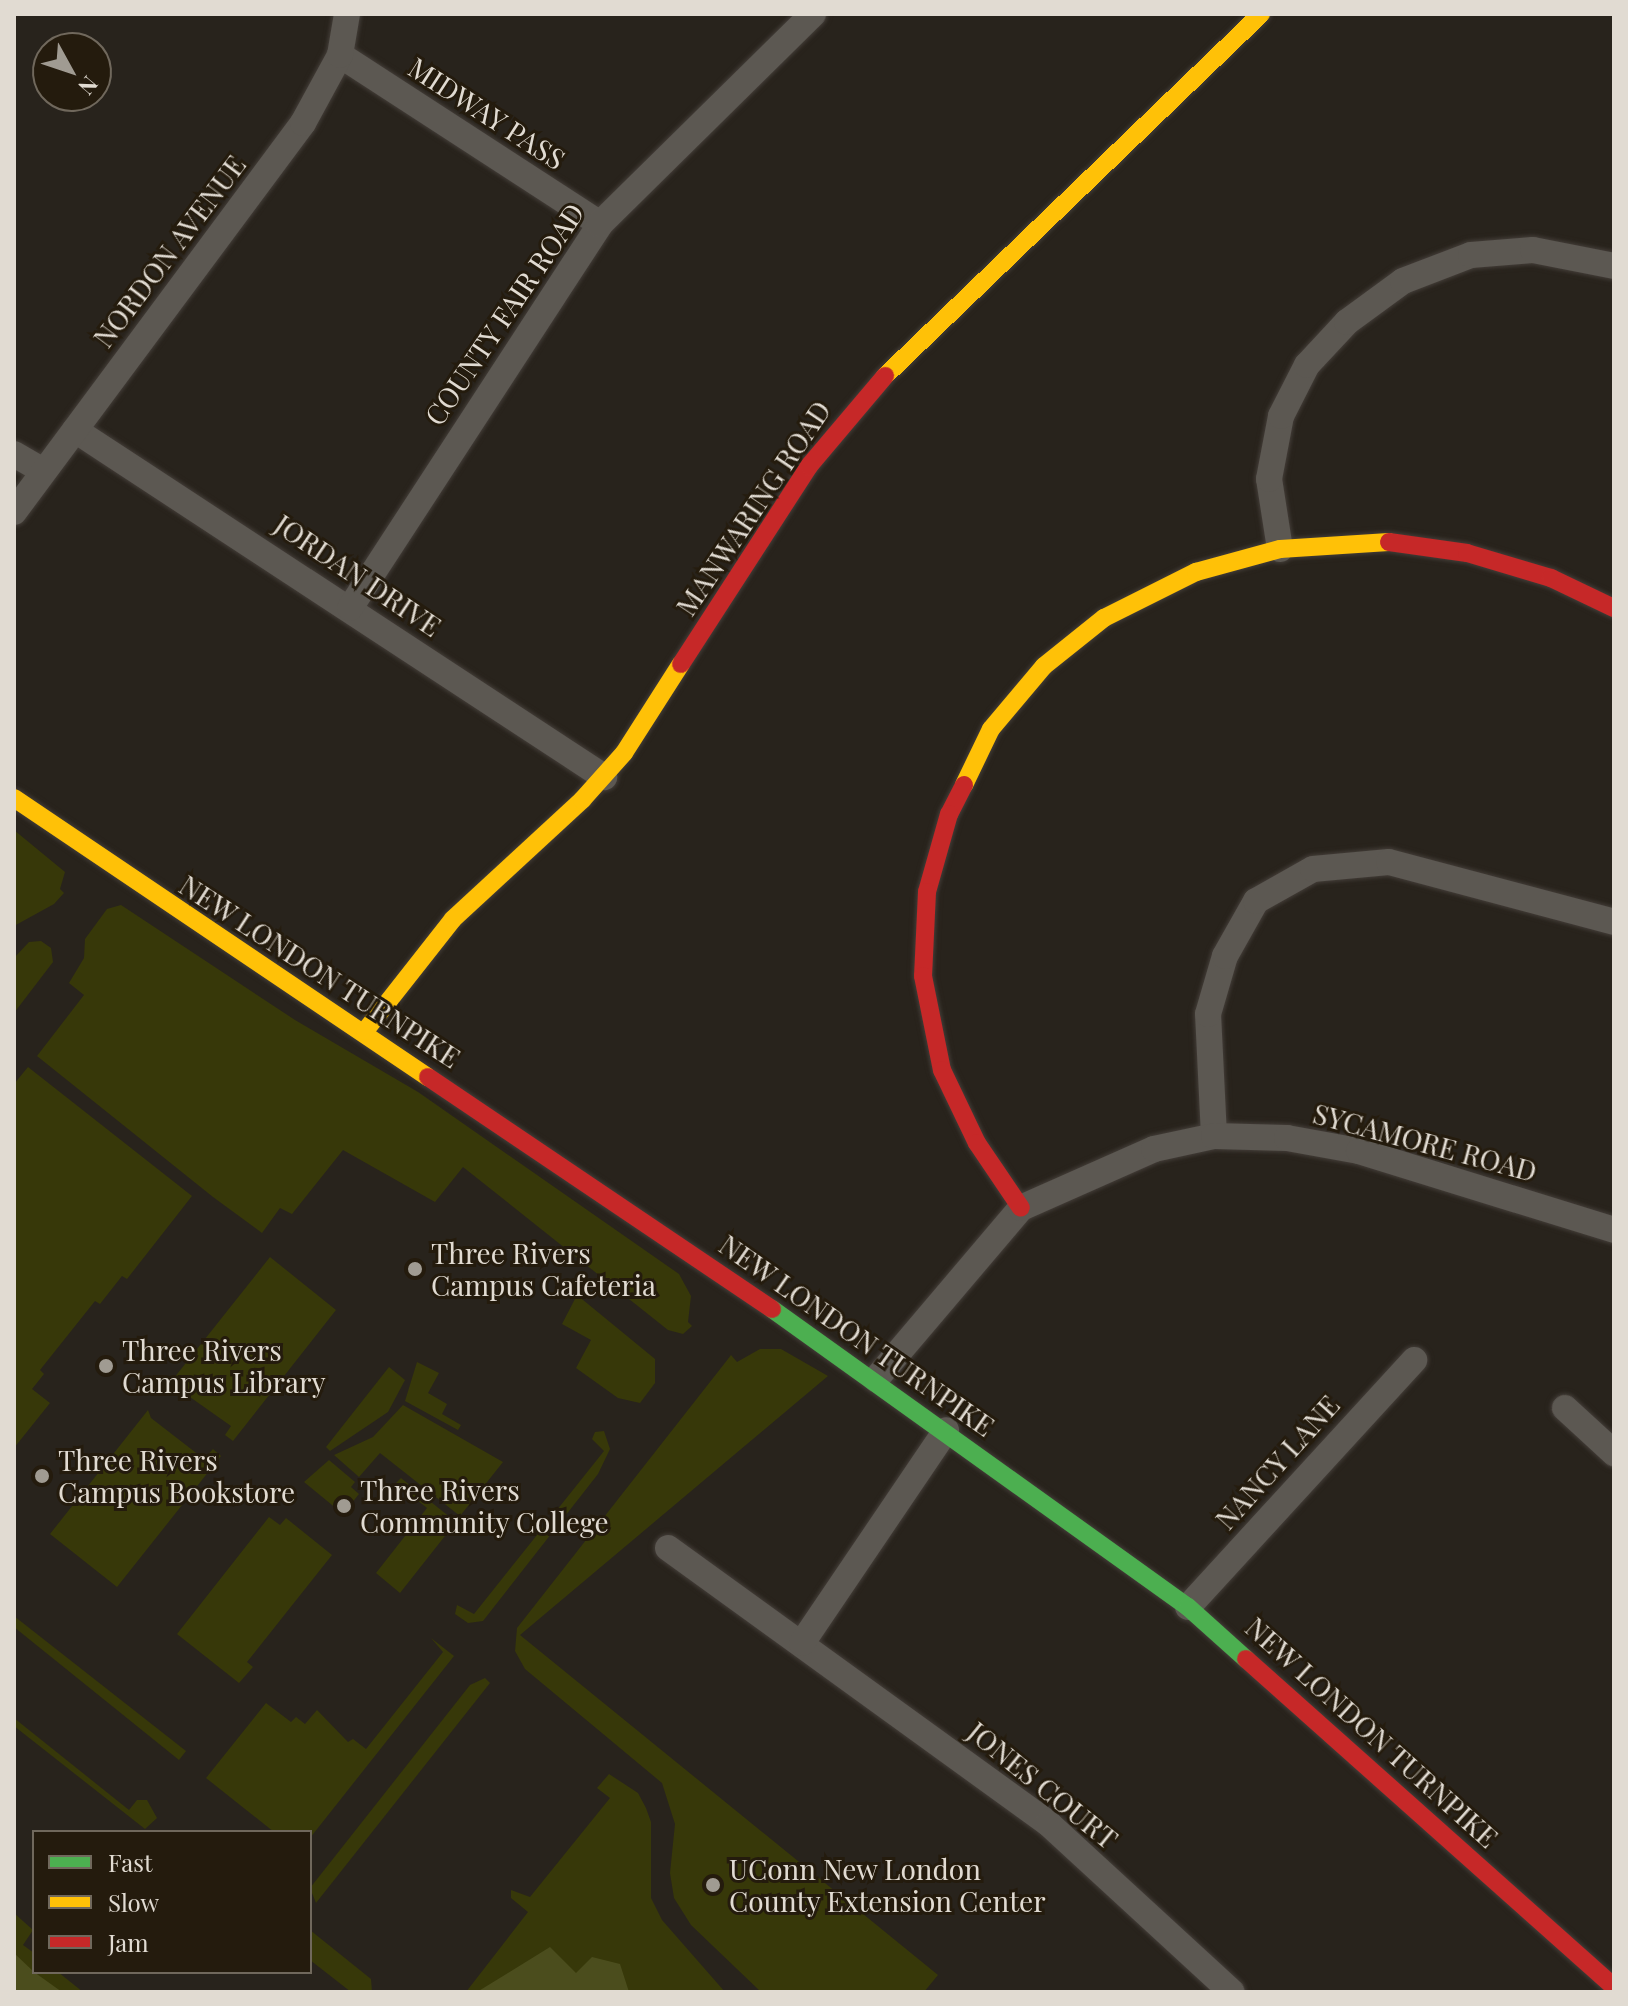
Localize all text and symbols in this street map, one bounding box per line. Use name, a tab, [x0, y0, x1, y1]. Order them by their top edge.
north arrow	[32, 32, 112, 112]
street label: MIDWAY PASS	[402, 50, 572, 176]
text: N	[72, 70, 105, 102]
street label: NORDON AVENUE	[86, 148, 252, 354]
street label: COUNTY FAIR ROAD	[417, 196, 591, 432]
street label: MANWARING ROAD	[669, 394, 837, 622]
street label: JORDAN DRIVE	[268, 507, 448, 643]
street label: NEW LONDON TURNPIKE	[173, 867, 467, 1075]
street label: SYCAMORE ROAD	[1310, 1096, 1540, 1188]
street label: NEW LONDON TURNPIKE	[713, 1227, 1001, 1443]
place label: Three Rivers Campus Cafeteria	[431, 1236, 656, 1302]
marker: Three Rivers Campus Cafeteria	[406, 1260, 424, 1278]
place label: Three Rivers Campus Library	[122, 1333, 326, 1399]
marker: Three Rivers Campus Library	[97, 1357, 115, 1375]
street label: NANCY LANE	[1208, 1388, 1346, 1536]
place label: Three Rivers Campus Bookstore	[58, 1443, 295, 1509]
marker: Three Rivers Campus Bookstore	[33, 1467, 51, 1485]
place label: Three Rivers Community College	[360, 1473, 609, 1539]
marker: Three Rivers Community College	[335, 1497, 353, 1515]
street label: NEW LONDON TURNPIKE	[1238, 1609, 1506, 1855]
street label: JONES COURT	[961, 1714, 1125, 1856]
legend	[32, 1830, 312, 1974]
text: Fast	[108, 1846, 153, 1878]
place label: UConn New London County Extension Center	[729, 1852, 1046, 1918]
marker: UConn New London County Extension Center	[704, 1876, 722, 1894]
text: Slow	[108, 1886, 159, 1918]
text: Jam	[108, 1926, 149, 1958]

